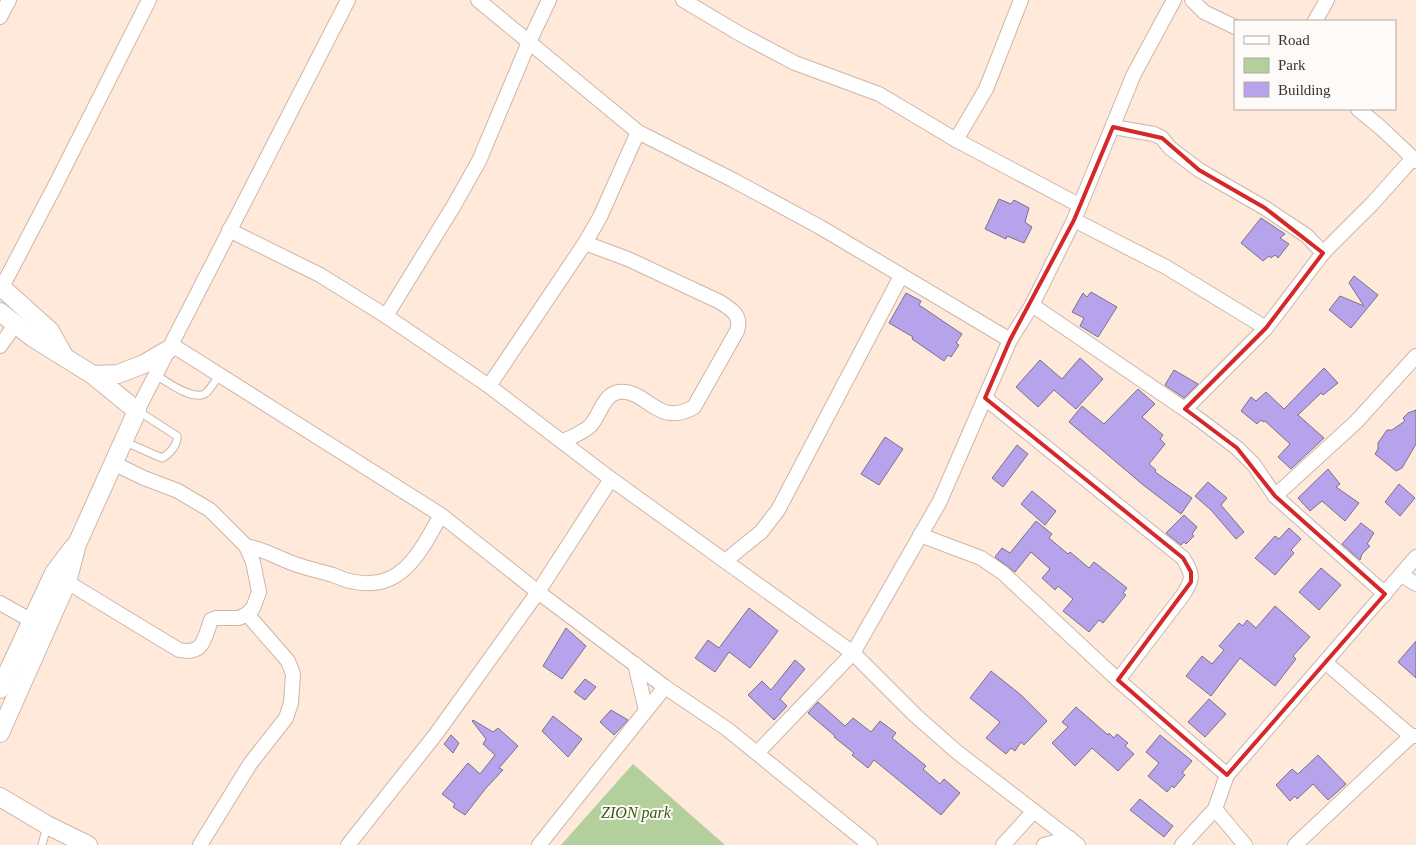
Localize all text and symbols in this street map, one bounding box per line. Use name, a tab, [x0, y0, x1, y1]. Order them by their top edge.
legend	[1234, 20, 1396, 110]
text: Road	[1278, 32, 1310, 48]
text: Park	[1278, 57, 1306, 73]
text: Building	[1278, 82, 1331, 98]
park label: ZION park	[601, 804, 672, 822]

